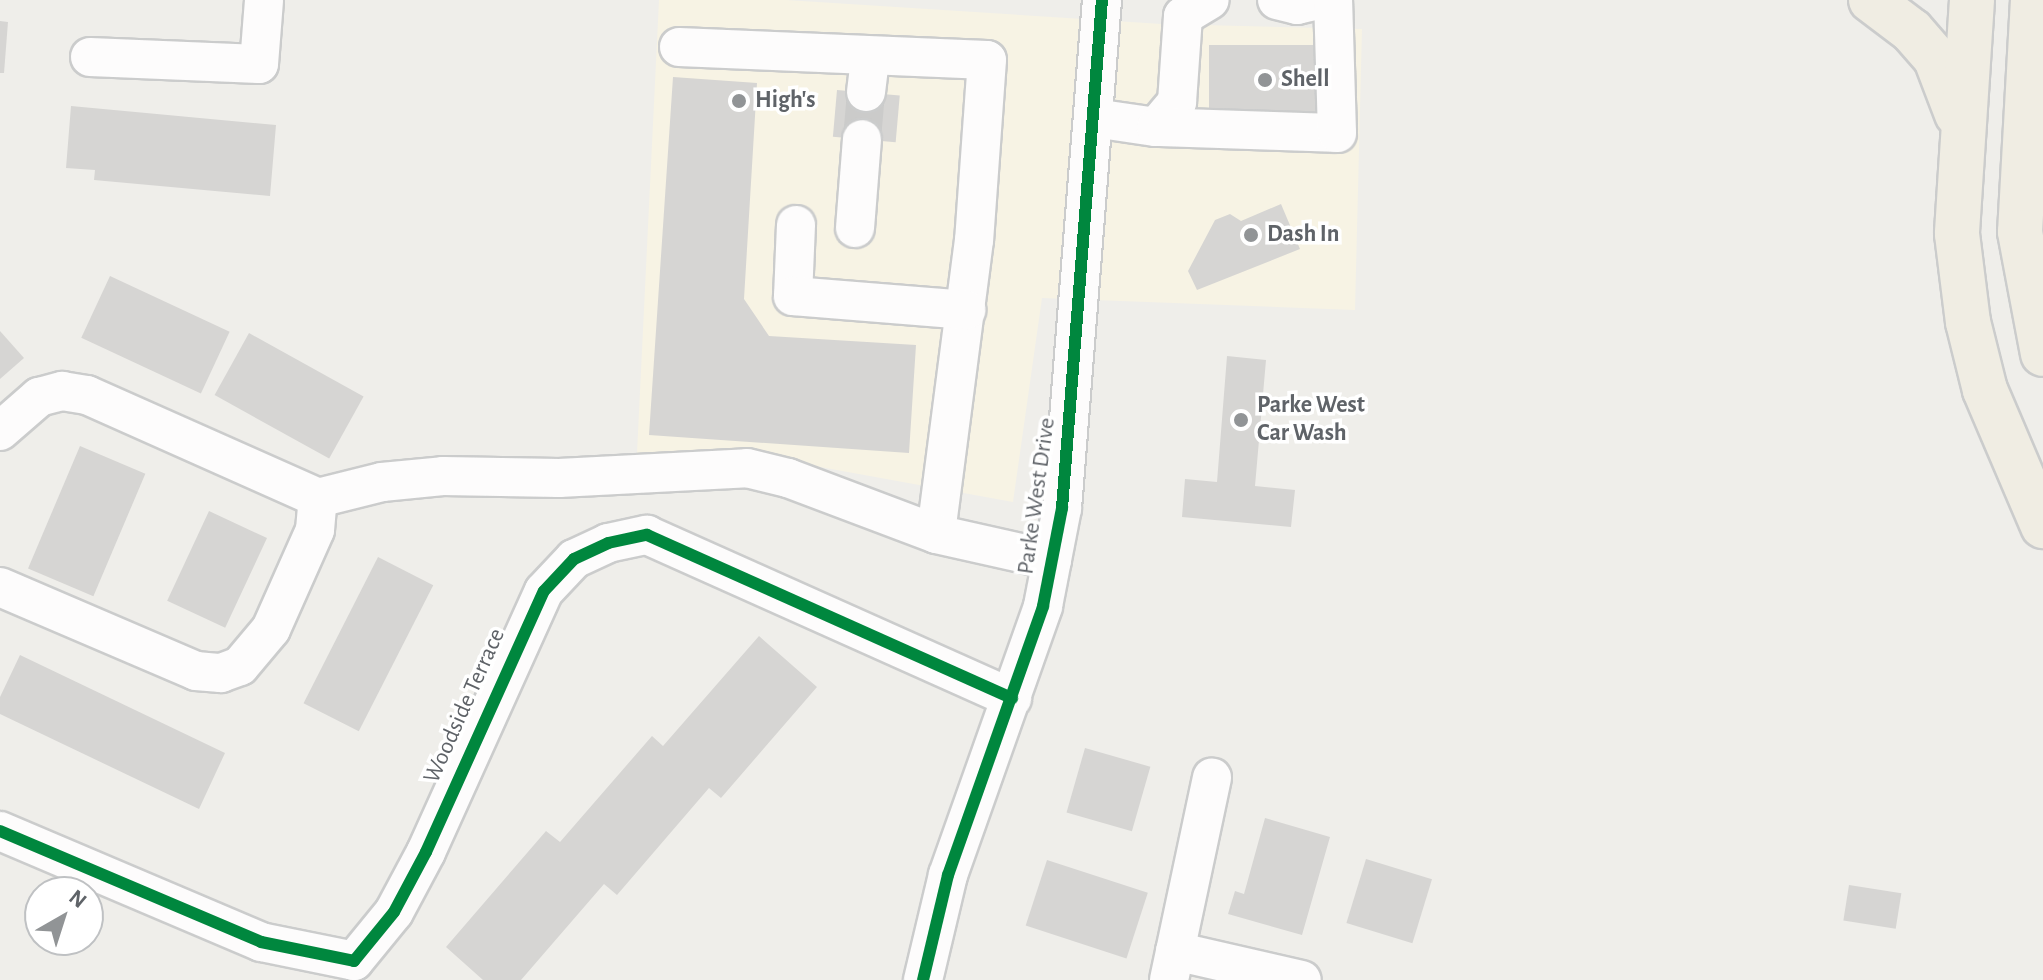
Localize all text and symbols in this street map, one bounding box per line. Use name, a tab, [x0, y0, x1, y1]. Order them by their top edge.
place label: Shell	[1281, 66, 1329, 94]
marker: Shell	[1256, 71, 1274, 89]
place label: High's	[755, 87, 816, 115]
marker: High's	[730, 92, 748, 110]
place label: Dash In	[1267, 221, 1339, 249]
marker: Dash In	[1242, 226, 1260, 244]
place label: Parke West Car Wash	[1257, 392, 1365, 448]
marker: Parke West Car Wash	[1232, 411, 1250, 429]
street label: Parke West Drive	[1012, 416, 1062, 576]
street label: Woodside Terrace	[418, 624, 512, 788]
north arrow	[24, 876, 104, 956]
text: N	[65, 886, 91, 912]

